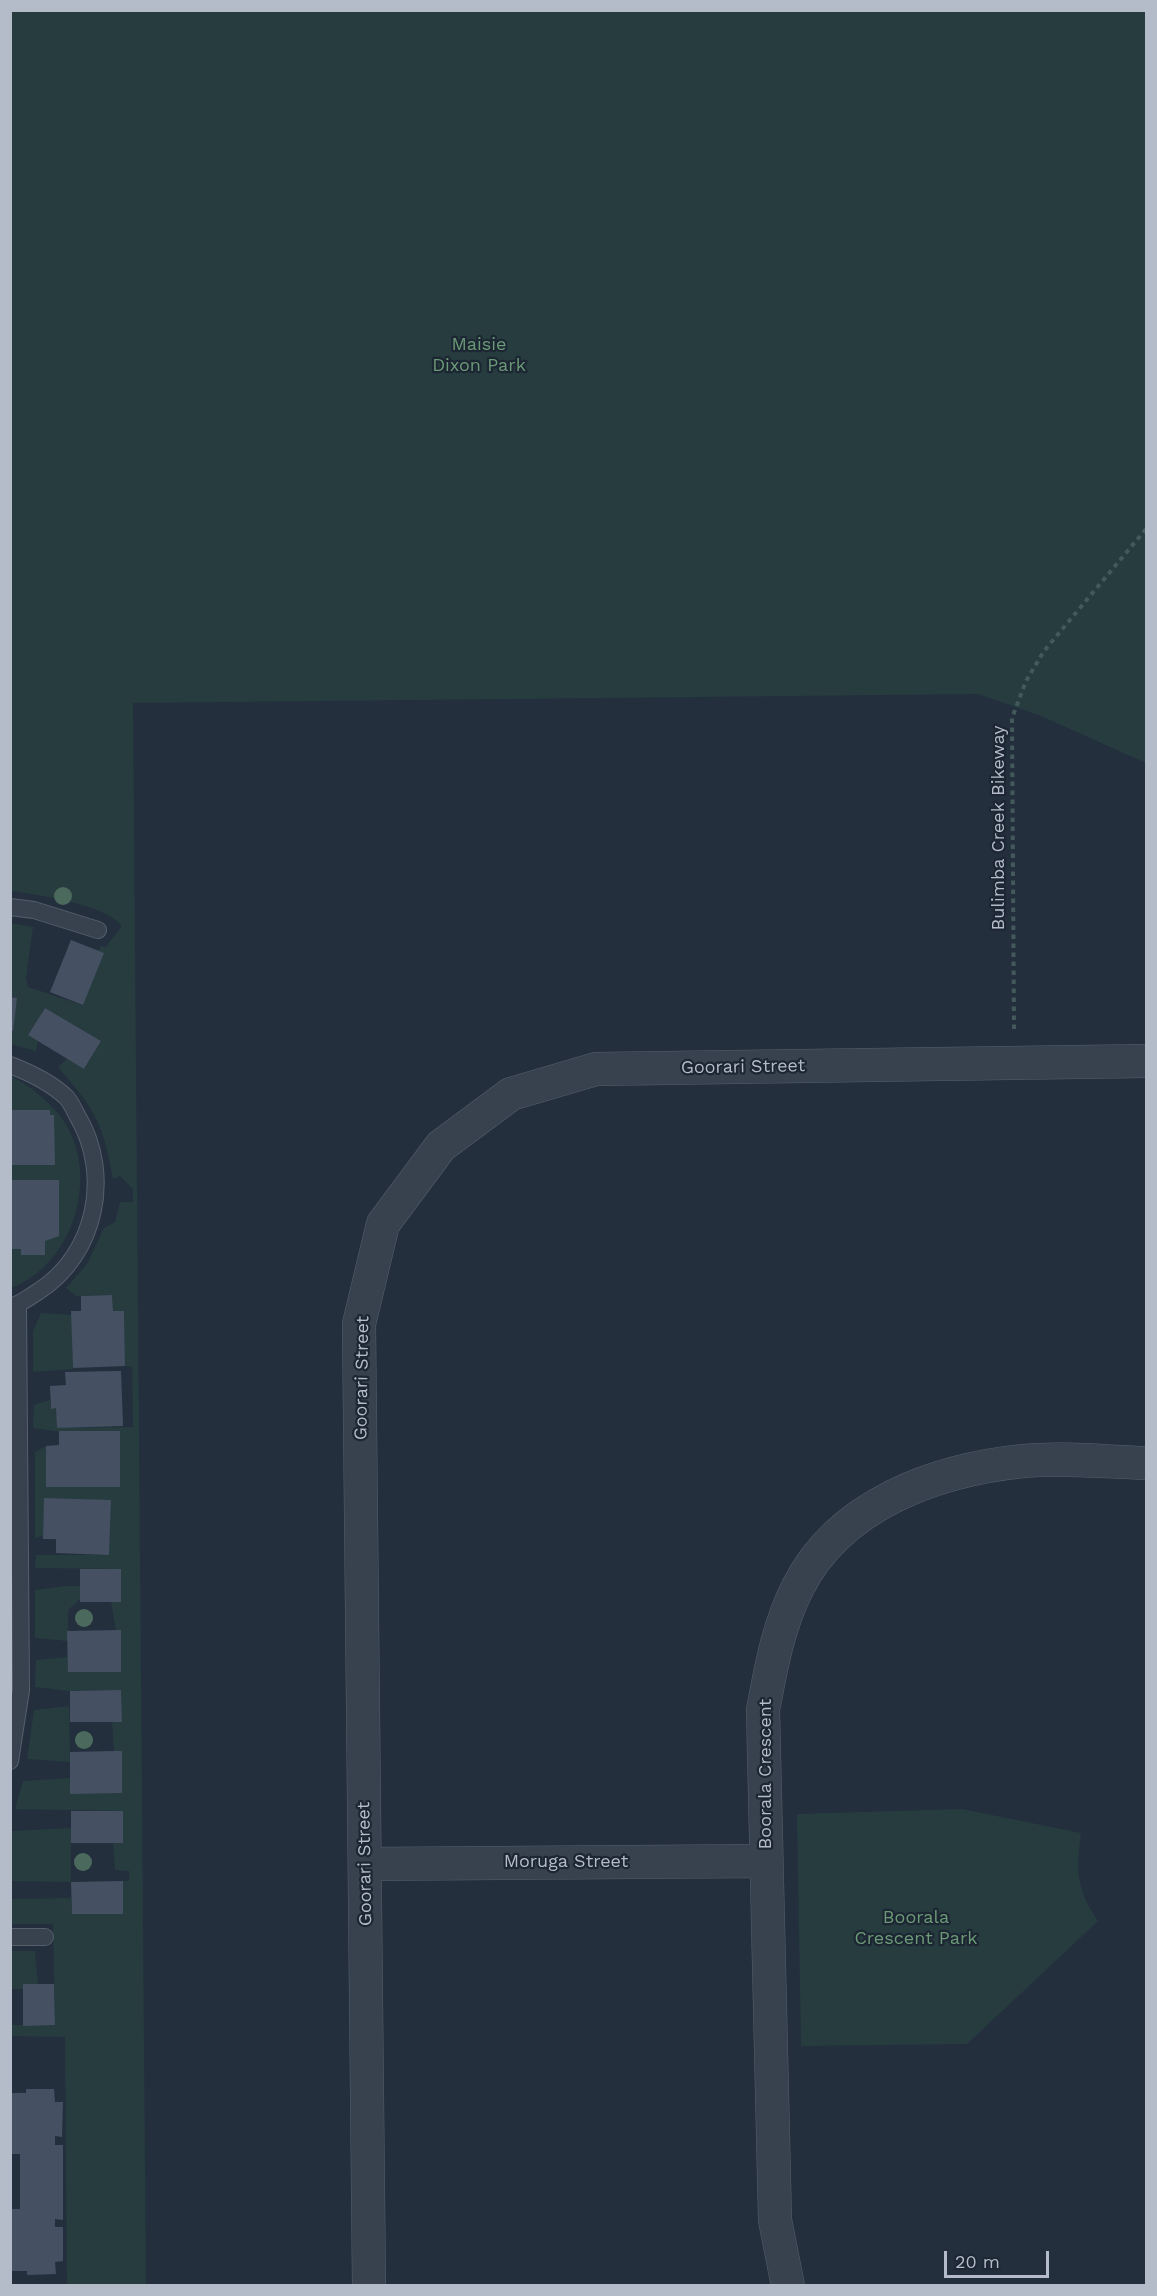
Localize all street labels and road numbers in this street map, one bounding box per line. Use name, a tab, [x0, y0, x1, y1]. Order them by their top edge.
street label: Bulimba Creek Bikeway	[988, 726, 1010, 930]
street label: Goorari Street	[681, 1055, 805, 1079]
street label: Goorari Street	[350, 1316, 374, 1440]
street label: Boorala Crescent	[755, 1699, 777, 1849]
street label: Goorari Street	[353, 1802, 377, 1926]
street label: Moruga Street	[504, 1851, 628, 1873]

